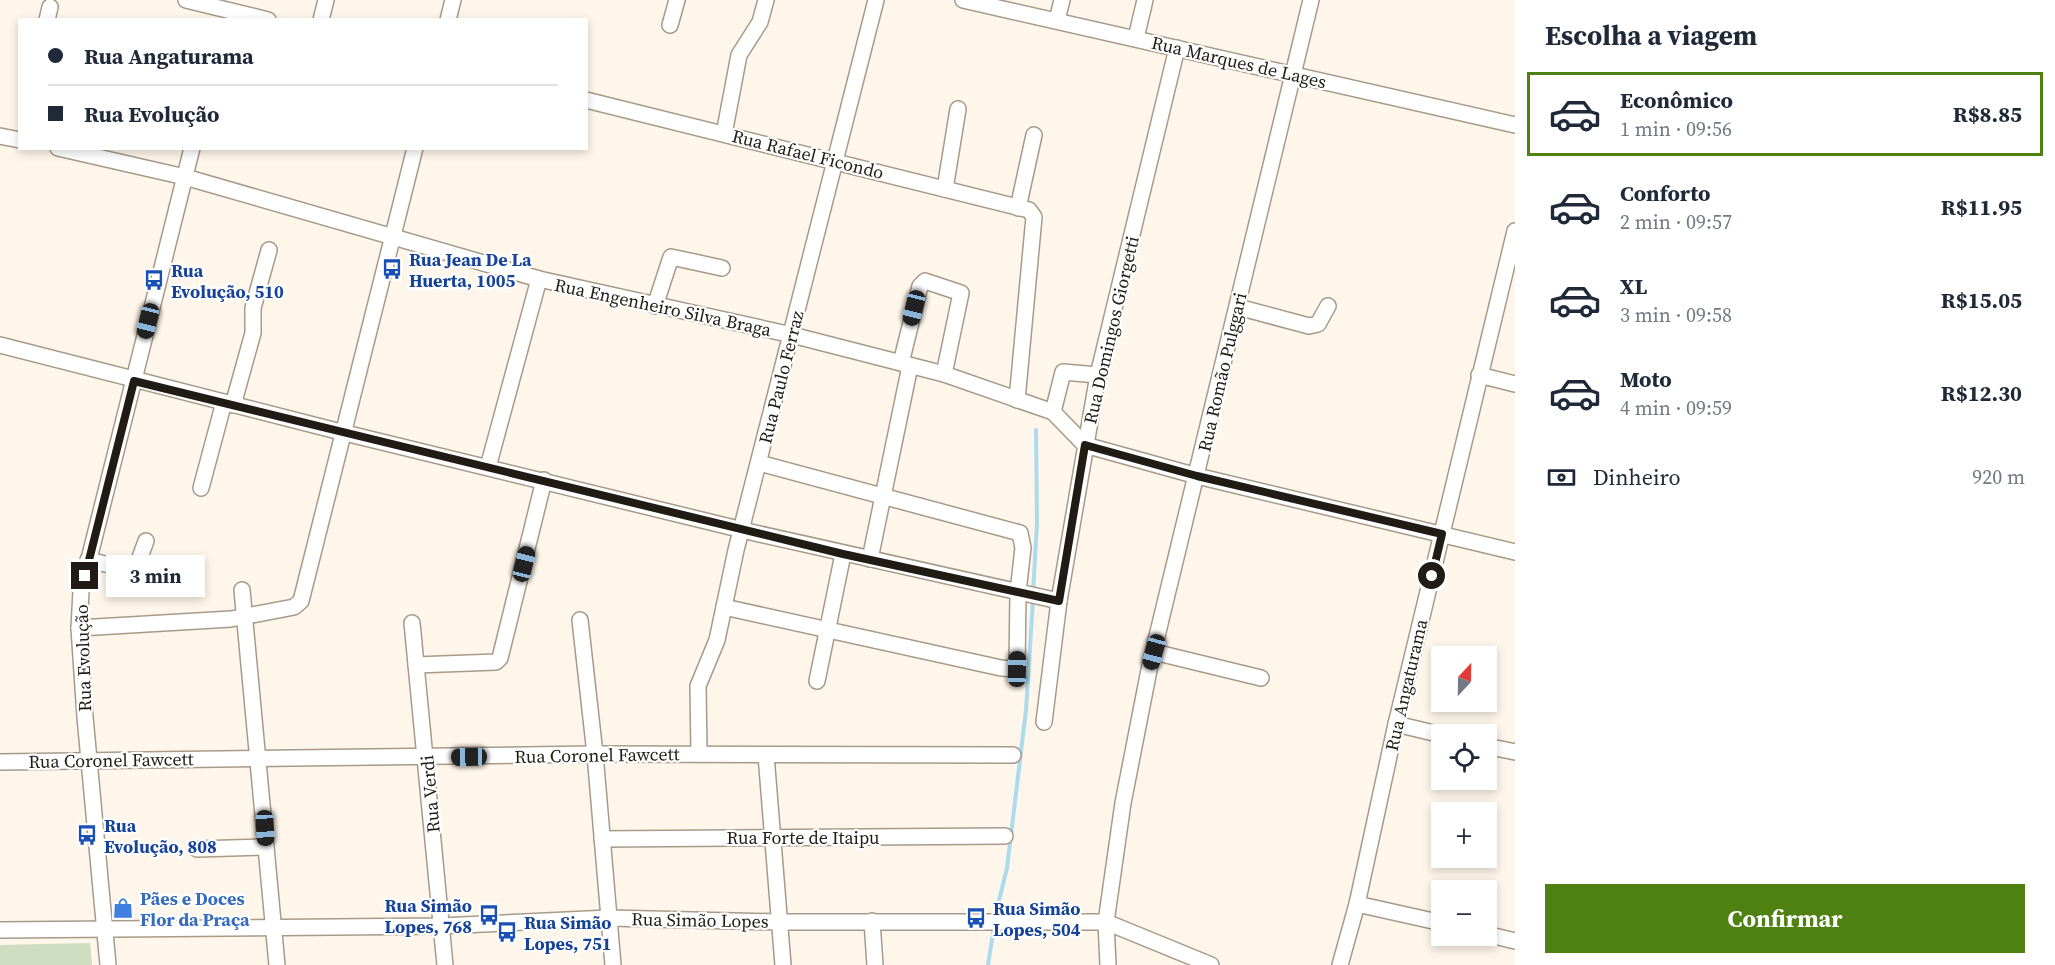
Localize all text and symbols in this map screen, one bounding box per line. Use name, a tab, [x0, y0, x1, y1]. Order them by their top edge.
text: Escolha a viagem	[1545, 17, 1757, 54]
street label: Rua Marques de Lages	[1149, 30, 1329, 94]
text: Rua Angaturama	[84, 41, 254, 71]
text: Econômico	[1620, 85, 1733, 115]
icon: car	[1548, 87, 1602, 141]
text: Rua Evolução	[84, 99, 220, 129]
text: R$8.85	[1953, 99, 2022, 129]
text: 1 min · 09:56	[1620, 115, 1732, 143]
street label: Rua Rafael Ficondo	[729, 123, 887, 185]
text: Conforto	[1620, 178, 1710, 208]
icon: car	[1548, 180, 1602, 234]
text: R$11.95	[1941, 192, 2022, 222]
text: 2 min · 09:57	[1620, 208, 1732, 236]
street label: Rua Domingos Giorgetti	[1077, 234, 1145, 426]
place label: Rua Jean De La Huerta, 1005	[409, 247, 532, 293]
bus stop icon: Rua Jean De La Huerta, 1005	[380, 257, 404, 281]
place label: Rua Evolução, 510	[171, 258, 284, 304]
bus stop icon: Rua Evolução, 510	[142, 268, 166, 292]
text: XL	[1620, 271, 1647, 301]
street label: Rua Engenheiro Silva Braga	[552, 272, 774, 342]
icon: car	[1548, 273, 1602, 327]
text: R$15.05	[1941, 285, 2022, 315]
car	[901, 288, 927, 328]
street label: Rua Romão Pulggari	[1192, 290, 1252, 454]
car	[135, 301, 161, 341]
text: 3 min · 09:58	[1620, 301, 1732, 329]
street label: Rua Paulo Ferraz	[752, 308, 810, 446]
text: Moto	[1620, 364, 1672, 394]
icon: car	[1548, 366, 1602, 420]
text: R$12.30	[1941, 378, 2022, 408]
text: 4 min · 09:59	[1620, 394, 1732, 422]
icon: cash	[1545, 461, 1578, 494]
text: Dinheiro	[1593, 462, 1681, 492]
text: 920 m	[1972, 463, 2025, 491]
car	[511, 544, 537, 584]
callout: 3 min	[106, 555, 205, 597]
route end	[71, 562, 98, 589]
text: 3 min	[130, 562, 181, 590]
route start	[1418, 562, 1445, 589]
street label: Rua Evolução	[69, 604, 97, 712]
street label: Rua Angaturama	[1379, 616, 1434, 753]
car	[1141, 632, 1167, 672]
north arrow	[1431, 646, 1497, 712]
map controls	[1431, 646, 1497, 946]
car	[1008, 651, 1026, 687]
button: locate	[1431, 724, 1497, 790]
street label: Rua Coronel Fawcett	[514, 741, 680, 769]
street label: Rua Coronel Fawcett	[28, 746, 194, 774]
car	[451, 748, 487, 766]
street label: Rua Verdi	[414, 754, 446, 834]
button: +	[1431, 802, 1497, 868]
car	[255, 810, 275, 846]
place label: Rua Evolução, 808	[104, 813, 217, 859]
bus stop icon: Rua Evolução, 808	[75, 823, 99, 847]
street label: Rua Forte de Itaipu	[726, 825, 880, 850]
button: −	[1431, 880, 1497, 946]
button: Confirmar	[1545, 884, 2025, 953]
place label: Pães e Doces Flor da Praça	[140, 886, 250, 932]
place label: Rua Simão Lopes, 768	[384, 893, 472, 939]
shop icon: Pães e Doces Flor da Praça	[111, 896, 135, 920]
place label: Rua Simão Lopes, 504	[993, 896, 1081, 942]
bus stop icon: Rua Simão Lopes, 768	[477, 903, 501, 927]
street label: Rua Simão Lopes	[631, 906, 769, 934]
bus stop icon: Rua Simão Lopes, 504	[964, 906, 988, 930]
place label: Rua Simão Lopes, 751	[524, 910, 612, 956]
bus stop icon: Rua Simão Lopes, 751	[495, 920, 519, 944]

